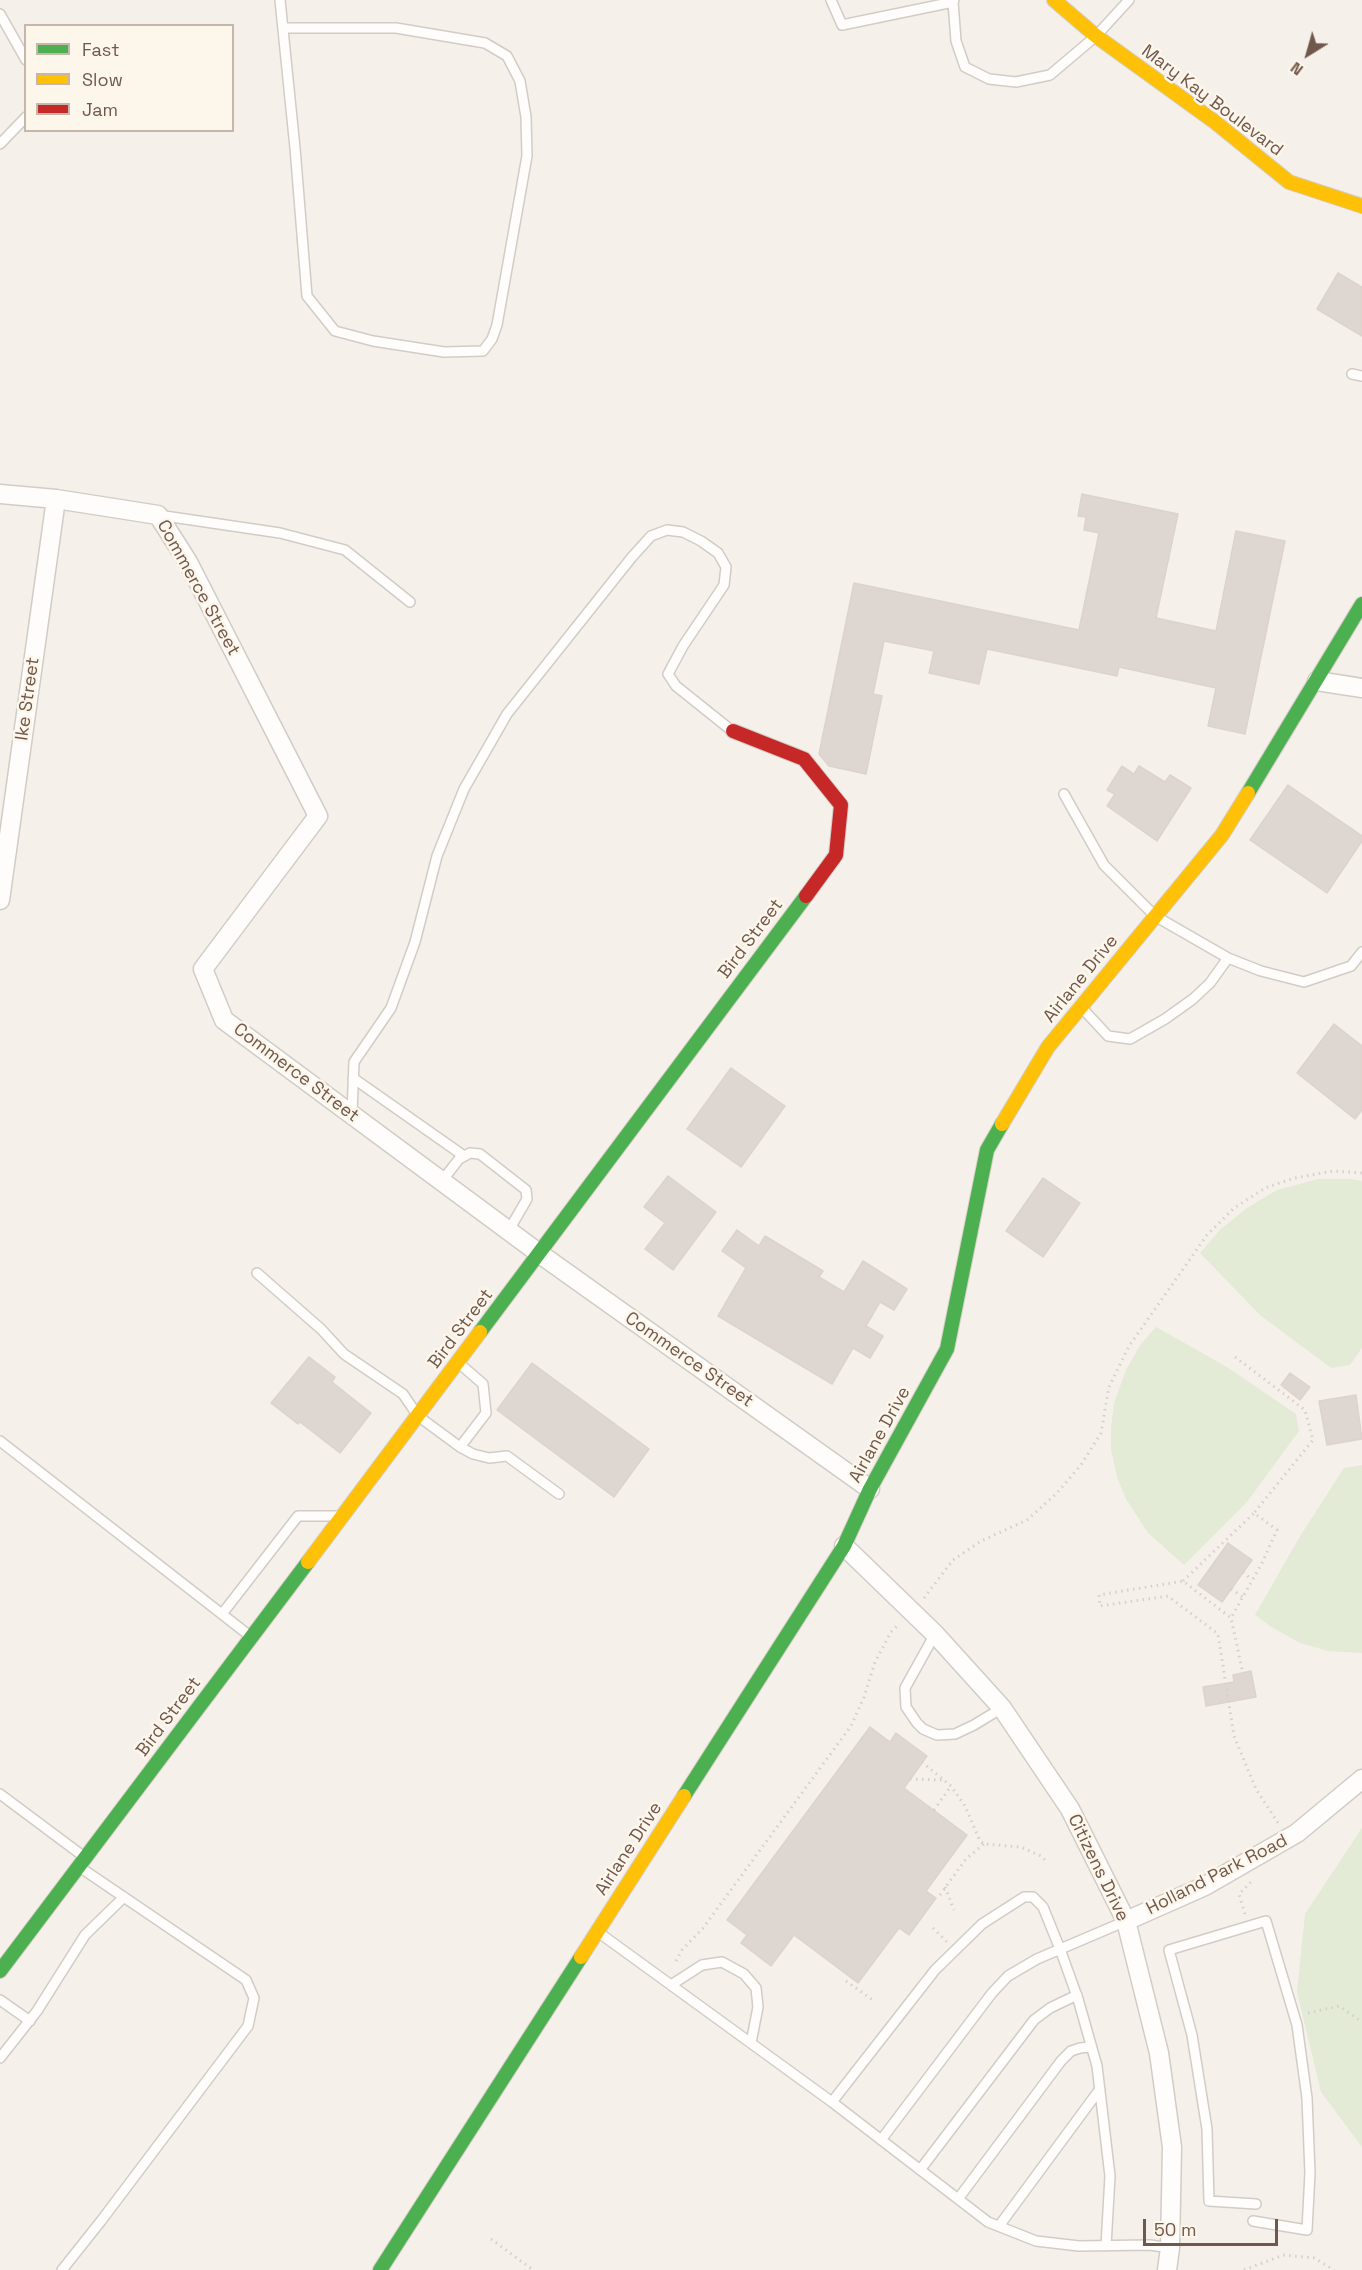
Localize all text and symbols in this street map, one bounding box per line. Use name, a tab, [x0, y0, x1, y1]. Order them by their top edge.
legend	[24, 24, 234, 132]
north arrow	[1278, 24, 1338, 84]
text: Fast	[82, 38, 119, 61]
street label: Mary Kay Boulevard	[1137, 41, 1287, 161]
text: N	[1286, 57, 1307, 80]
text: Slow	[82, 68, 123, 91]
text: Jam	[82, 98, 118, 121]
street label: Commerce Street	[152, 516, 244, 660]
street label: Ike Street	[11, 656, 45, 742]
street label: Bird Street	[714, 895, 788, 983]
street label: Airlane Drive	[1039, 931, 1123, 1027]
street label: Commerce Street	[229, 1019, 363, 1127]
street label: Bird Street	[424, 1285, 498, 1373]
street label: Commerce Street	[621, 1308, 757, 1412]
street label: Airlane Drive	[845, 1383, 915, 1487]
street label: Bird Street	[132, 1673, 206, 1761]
street label: Airlane Drive	[591, 1798, 667, 1900]
street label: Citizens Drive	[1063, 1811, 1133, 1925]
street label: Holland Park Road	[1143, 1830, 1291, 1920]
scale bar	[1146, 2207, 1281, 2245]
text: 50 m	[1154, 2218, 1196, 2241]

